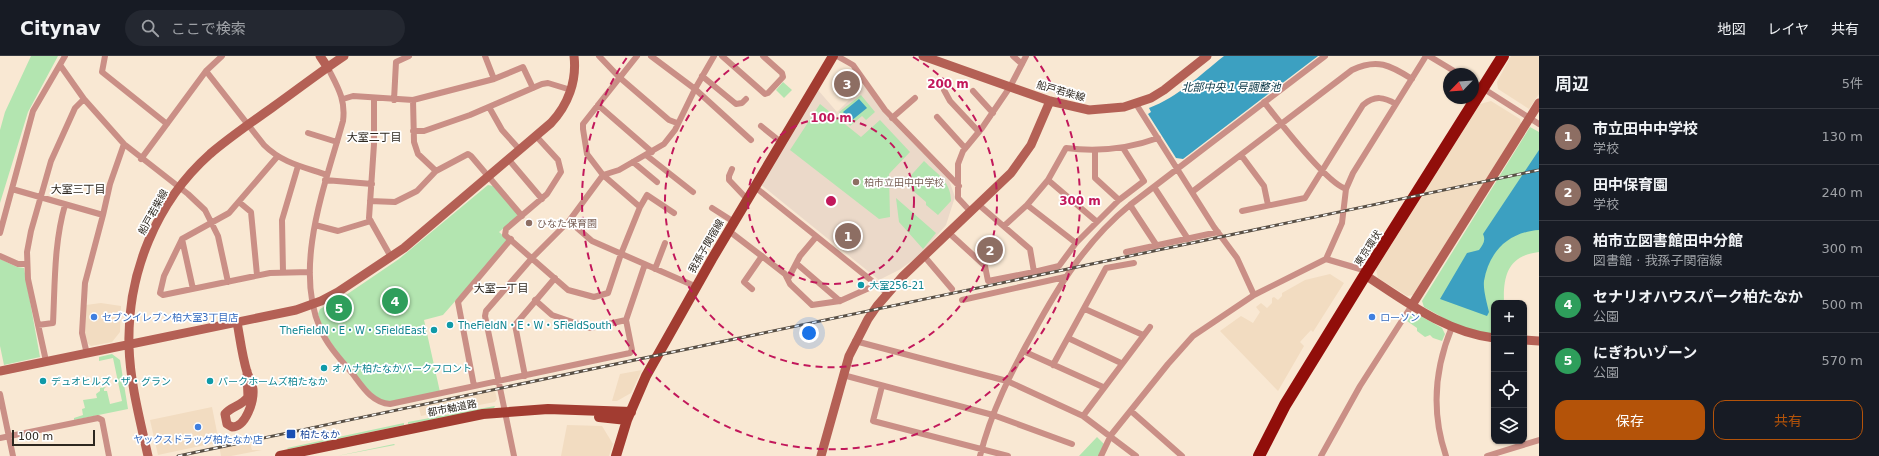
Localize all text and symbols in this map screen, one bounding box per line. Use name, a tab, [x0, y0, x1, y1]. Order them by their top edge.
search box	[125, 10, 405, 46]
text: Citynav	[20, 17, 101, 39]
icon: search	[139, 17, 161, 39]
text: ここで検索	[171, 20, 246, 38]
text: 地図	[1717, 21, 1745, 37]
text: レイヤ	[1767, 21, 1809, 37]
text: 共有	[1831, 21, 1859, 37]
north arrow	[1443, 68, 1479, 104]
pin: 3	[834, 69, 860, 99]
text: 周辺	[1555, 74, 1589, 94]
text: 5件	[1842, 76, 1863, 91]
text: 200 m	[927, 77, 969, 91]
street label: 船戸若柴線	[1035, 79, 1087, 103]
water label: 北部中央１号調整池	[1182, 81, 1281, 94]
text: 100 m	[810, 111, 852, 125]
text: 市立田中中学校	[1593, 120, 1698, 138]
text: 1	[1563, 129, 1573, 144]
text: 130 m	[1821, 129, 1863, 144]
district label: 大室二丁目	[347, 131, 402, 144]
text: 学校	[1593, 141, 1619, 156]
text: 田中保育園	[1593, 176, 1668, 194]
marker: 柏市立田中中学校	[851, 177, 861, 187]
place label: 柏市立田中中学校	[864, 177, 944, 188]
district label: 大室三丁目	[51, 183, 106, 196]
text: 2	[1563, 185, 1573, 200]
text: 240 m	[1821, 185, 1863, 200]
street label: 船戸若柴線	[136, 187, 170, 237]
centre of rings	[824, 194, 838, 208]
text: 300 m	[1059, 194, 1101, 208]
text: 学校	[1593, 197, 1619, 212]
street label: 我孫子関宿線	[686, 217, 726, 275]
marker: ひなた保育園	[524, 218, 534, 228]
place label: ひなた保育園	[537, 218, 597, 229]
pin: 1	[835, 221, 861, 251]
street label: 東京環状	[1352, 228, 1384, 268]
text: 柏市立図書館田中分館	[1593, 232, 1743, 250]
pin: 2	[977, 235, 1003, 265]
text: 3	[1563, 241, 1573, 256]
text: 300 m	[1821, 241, 1863, 256]
text: 図書館 · 我孫子関宿線	[1593, 253, 1722, 268]
marker: 大室256-21	[856, 280, 866, 290]
place label: 大室256-21	[869, 280, 924, 291]
district label: 大室一丁目	[474, 282, 529, 295]
pin: 4	[382, 286, 408, 316]
text: セナリオハウスパーク柏たなか	[1593, 288, 1803, 306]
pin: 5	[326, 293, 352, 323]
text: 4	[1563, 297, 1573, 312]
text: 500 m	[1821, 297, 1863, 312]
map controls	[1491, 300, 1527, 444]
button: +	[1491, 300, 1527, 336]
text: 公園	[1593, 309, 1619, 324]
marker: セブンイレブン柏大室3丁目店	[89, 312, 99, 322]
place label: セブンイレブン柏大室3丁目店	[102, 312, 238, 323]
marker: ローソン	[1367, 312, 1377, 322]
place label: ローソン	[1380, 312, 1420, 323]
marker: TheFieldN・E・W・SFieldSouth	[445, 320, 455, 330]
place label: TheFieldN・E・W・SFieldSouth	[457, 320, 612, 331]
your location	[799, 323, 819, 343]
place label: TheFieldN・E・W・SFieldEast	[279, 325, 426, 336]
marker: TheFieldN・E・W・SFieldEast	[429, 325, 439, 335]
button: −	[1491, 336, 1527, 372]
text: にぎわいゾーン	[1593, 344, 1697, 362]
text: 5	[1563, 353, 1573, 368]
text: 570 m	[1821, 353, 1863, 368]
marker: オハナ柏たなかパークフロント	[319, 363, 329, 373]
place label: オハナ柏たなかパークフロント	[332, 363, 472, 374]
text: 公園	[1593, 365, 1619, 380]
button: locate	[1491, 372, 1527, 408]
marker: デュオヒルズ・ザ・グラン	[38, 376, 48, 386]
place label: デュオヒルズ・ザ・グラン	[51, 376, 171, 387]
marker: パークホームズ柏たなか	[205, 376, 215, 386]
place label: パークホームズ柏たなか	[218, 376, 328, 387]
street label: 都市軸道路	[426, 398, 478, 418]
button: 保存	[1555, 400, 1705, 440]
button: 共有	[1713, 400, 1863, 440]
button: layers	[1491, 408, 1527, 444]
marker: ヤックスドラッグ柏たなか店	[193, 422, 203, 432]
scale bar	[12, 428, 95, 447]
marker: 柏たなか	[285, 428, 297, 440]
place label: 柏たなか	[300, 429, 340, 440]
text: 100 m	[18, 430, 53, 443]
place label: ヤックスドラッグ柏たなか店	[133, 434, 263, 445]

